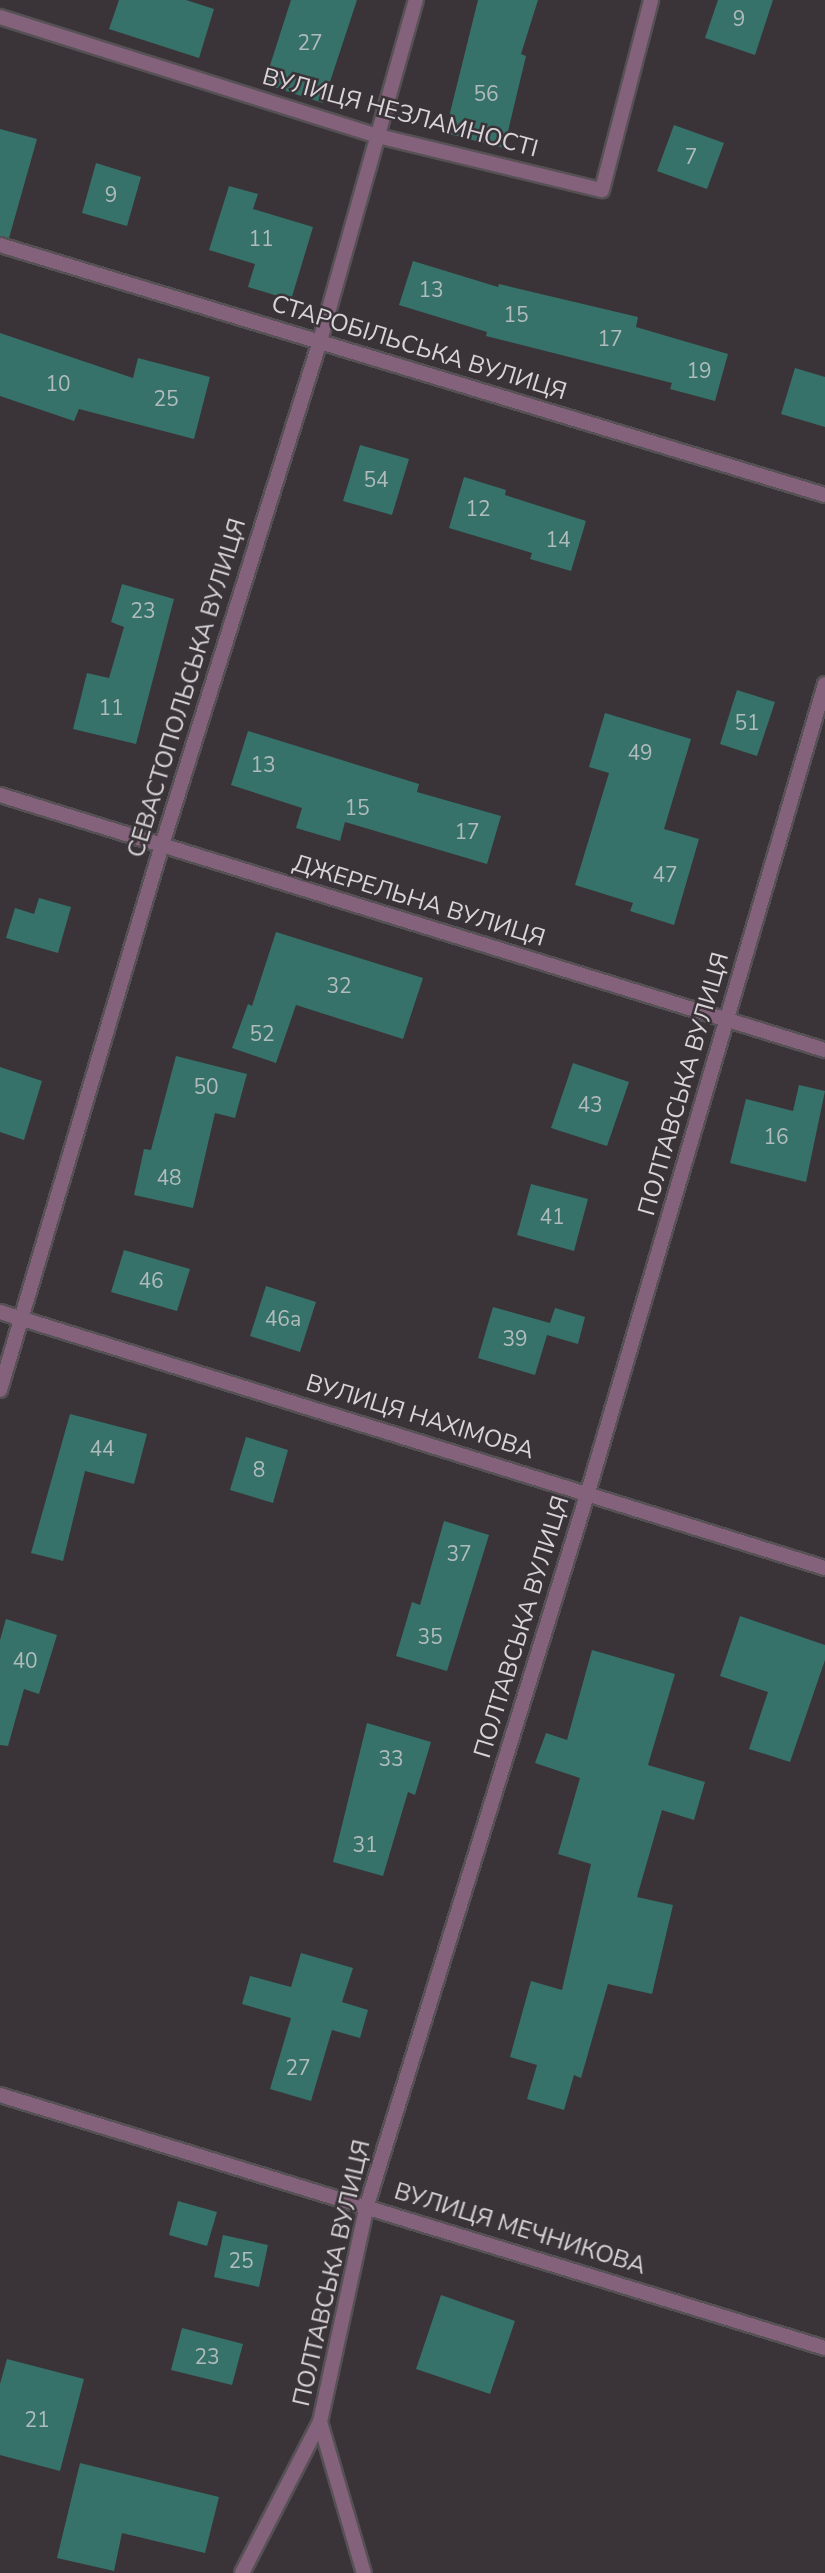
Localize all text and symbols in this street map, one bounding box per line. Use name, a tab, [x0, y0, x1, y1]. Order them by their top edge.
house number: 9	[733, 6, 745, 32]
house number: 27	[297, 30, 323, 56]
street label: ВУЛИЦЯ НЕЗЛАМНОСТІ	[259, 62, 541, 164]
house number: 56	[473, 81, 499, 107]
house number: 7	[685, 144, 697, 170]
house number: 9	[105, 182, 117, 208]
house number: 11	[248, 226, 274, 252]
house number: 13	[418, 277, 444, 303]
street label: СТАРОБІЛЬСЬКА ВУЛИЦЯ	[268, 289, 570, 407]
house number: 15	[503, 302, 529, 328]
house number: 17	[597, 326, 623, 352]
house number: 19	[686, 358, 712, 384]
house number: 10	[45, 371, 71, 397]
house number: 25	[153, 386, 179, 412]
house number: 54	[363, 467, 389, 493]
house number: 12	[465, 496, 491, 522]
street label: СЕВАСТОПОЛЬСЬКА ВУЛИЦЯ	[122, 515, 252, 861]
house number: 14	[545, 527, 571, 553]
house number: 23	[130, 598, 156, 624]
house number: 11	[98, 695, 124, 721]
house number: 51	[734, 710, 760, 736]
house number: 49	[627, 740, 653, 766]
house number: 13	[250, 752, 276, 778]
house number: 15	[344, 795, 370, 821]
house number: 17	[454, 819, 480, 845]
street label: ДЖЕРЕЛЬНА ВУЛИЦЯ	[289, 849, 549, 953]
house number: 47	[652, 862, 678, 888]
street label: ПОЛТАВСЬКА ВУЛИЦЯ	[633, 949, 735, 1219]
house number: 32	[326, 973, 352, 999]
house number: 52	[249, 1021, 275, 1047]
house number: 50	[193, 1074, 219, 1100]
house number: 43	[577, 1092, 603, 1118]
house number: 16	[763, 1124, 789, 1150]
house number: 48	[156, 1165, 182, 1191]
house number: 41	[539, 1204, 565, 1230]
house number: 46	[138, 1268, 164, 1294]
house number: 46а	[265, 1306, 301, 1332]
house number: 39	[502, 1326, 528, 1352]
street label: ВУЛИЦЯ НАХІМОВА	[302, 1369, 538, 1465]
house number: 44	[89, 1436, 115, 1462]
house number: 8	[253, 1457, 265, 1483]
street label: ПОЛТАВСЬКА ВУЛИЦЯ	[468, 1492, 576, 1762]
house number: 37	[446, 1541, 472, 1567]
house number: 35	[417, 1624, 443, 1650]
house number: 40	[12, 1648, 38, 1674]
house number: 33	[378, 1746, 404, 1772]
house number: 31	[352, 1832, 378, 1858]
house number: 27	[285, 2055, 311, 2081]
street label: ПОЛТАВСЬКА ВУЛИЦЯ	[287, 2137, 377, 2409]
street label: ВУЛИЦЯ МЕЧНИКОВА	[391, 2177, 649, 2281]
house number: 25	[228, 2248, 254, 2274]
house number: 23	[194, 2344, 220, 2370]
house number: 21	[24, 2407, 50, 2433]

